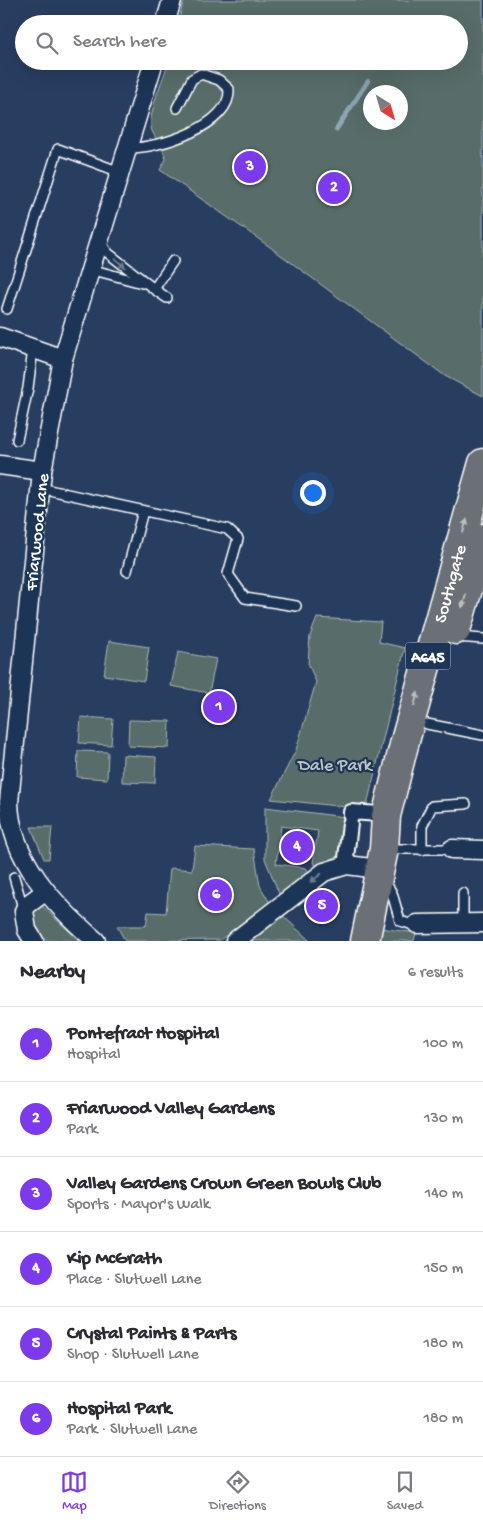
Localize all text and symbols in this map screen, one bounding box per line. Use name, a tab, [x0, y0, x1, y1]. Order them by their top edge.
search box	[15, 15, 468, 70]
icon: search	[33, 29, 61, 57]
text: Search here	[73, 31, 167, 54]
north arrow	[363, 85, 408, 130]
pin: 3	[234, 148, 266, 186]
pin: 2	[318, 169, 350, 207]
one-way arrow	[113, 257, 126, 268]
street label: Friarwood Lane	[22, 472, 55, 593]
your location	[300, 480, 326, 506]
one-way arrow	[462, 519, 470, 534]
street label: Southgate	[431, 542, 473, 626]
one-way arrow	[459, 594, 467, 609]
road number: A645	[406, 642, 450, 669]
pin: 1	[203, 688, 235, 726]
one-way arrow	[413, 692, 421, 707]
park label: Dale Park	[297, 756, 374, 777]
pin: 4	[281, 828, 313, 866]
one-way arrow	[310, 872, 323, 883]
pin: 6	[200, 876, 232, 914]
pin: 5	[306, 887, 338, 925]
text: Nearby	[20, 961, 85, 986]
text: 6 results	[408, 964, 463, 983]
text: Pontefract Hospital	[67, 1023, 219, 1046]
text: 1	[33, 1035, 39, 1054]
text: 100 m	[423, 1035, 463, 1054]
text: Hospital	[67, 1046, 121, 1065]
text: Friarwood Valley Gardens	[67, 1098, 274, 1121]
text: 2	[32, 1110, 40, 1129]
text: 130 m	[424, 1110, 463, 1129]
text: Park	[67, 1121, 98, 1140]
text: Valley Gardens Crown Green Bowls Club	[67, 1173, 381, 1196]
text: 3	[32, 1185, 40, 1204]
text: 140 m	[425, 1185, 463, 1204]
text: Sports · Mayor's Walk	[67, 1196, 210, 1215]
text: Kip McGrath	[67, 1248, 162, 1271]
text: 4	[32, 1260, 40, 1279]
text: 150 m	[424, 1260, 463, 1279]
text: Place · Slutwell Lane	[67, 1271, 202, 1290]
text: Crystal Paints & Parts	[67, 1323, 237, 1346]
text: 5	[32, 1335, 40, 1354]
text: 180 m	[424, 1335, 463, 1354]
text: Shop · Slutwell Lane	[67, 1346, 199, 1365]
text: Hospital Park	[67, 1398, 171, 1421]
text: 6	[32, 1410, 40, 1429]
text: 180 m	[424, 1410, 463, 1429]
text: Park · Slutwell Lane	[67, 1421, 197, 1440]
tab: Map	[60, 1468, 88, 1515]
tab: Directions	[209, 1468, 266, 1515]
tab: Saved	[387, 1468, 423, 1515]

